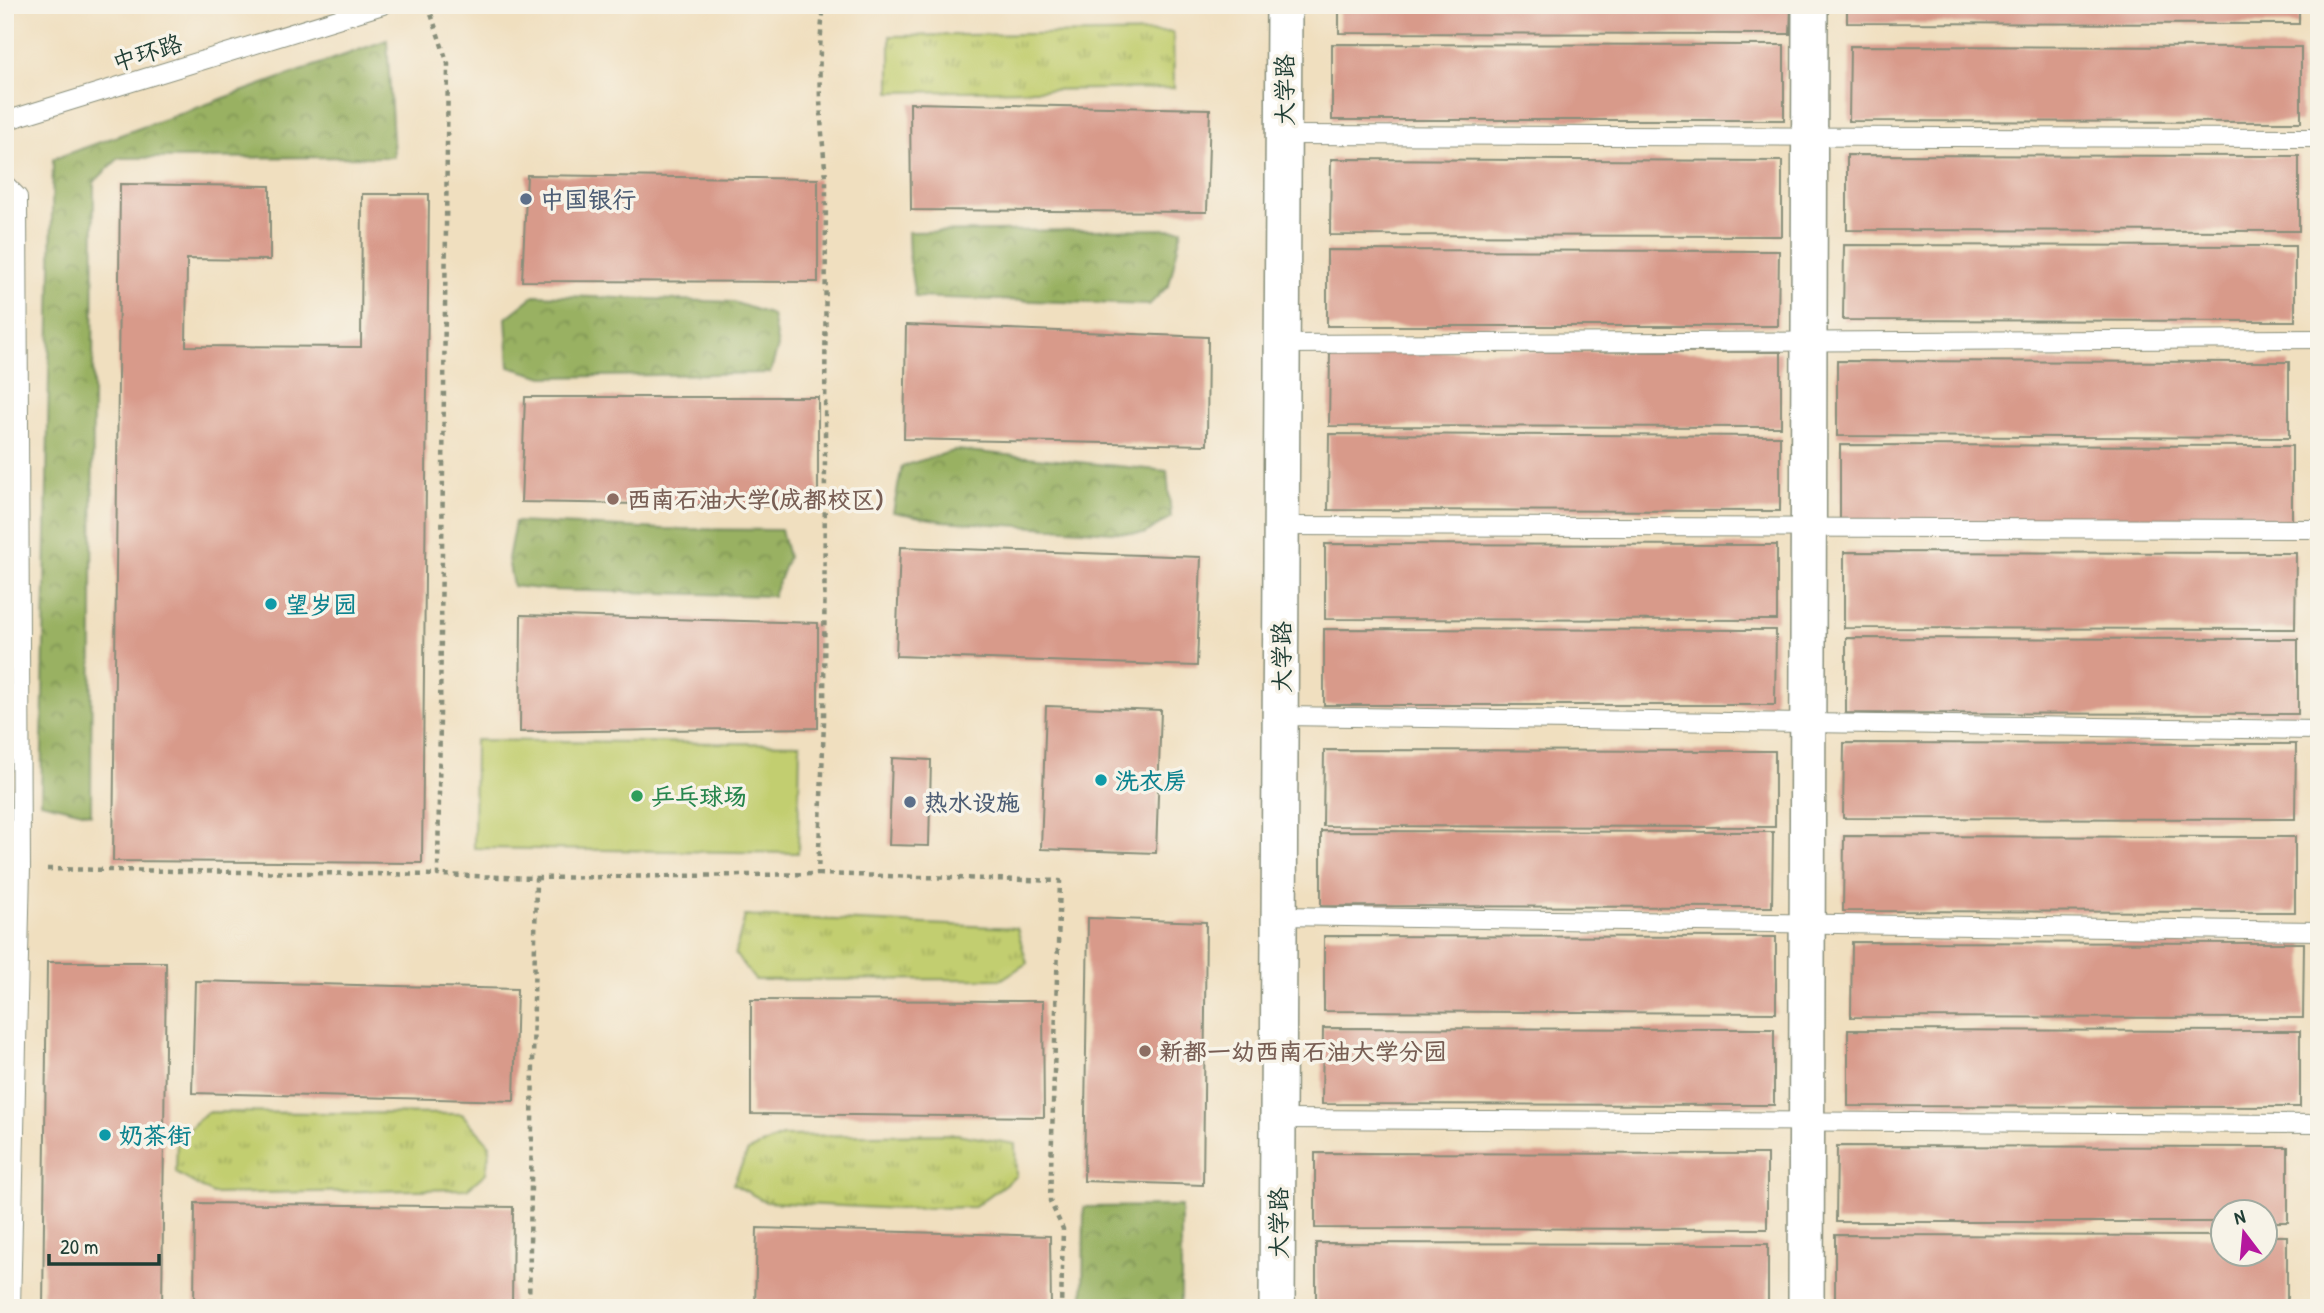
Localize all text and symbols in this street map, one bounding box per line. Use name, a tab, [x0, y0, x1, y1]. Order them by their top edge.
street label: 中环路	[108, 26, 186, 78]
street label: 大学路	[1268, 54, 1300, 126]
place label: 中国银行	[540, 183, 636, 215]
marker: 中国银行	[518, 191, 534, 207]
place label: 西南石油大学(成都校区)	[627, 483, 884, 515]
marker: 西南石油大学(成都校区)	[605, 491, 621, 507]
place label: 望岁园	[285, 588, 357, 620]
marker: 望岁园	[263, 596, 279, 612]
street label: 大学路	[1265, 621, 1297, 693]
place label: 洗衣房	[1115, 764, 1187, 796]
marker: 洗衣房	[1093, 772, 1109, 788]
place label: 乒乓球场	[651, 780, 747, 812]
place label: 热水设施	[924, 786, 1020, 818]
marker: 乒乓球场	[629, 788, 645, 804]
marker: 热水设施	[902, 794, 918, 810]
place label: 新都一幼西南石油大学分园	[1159, 1035, 1447, 1067]
marker: 新都一幼西南石油大学分园	[1137, 1043, 1153, 1059]
place label: 奶茶街	[119, 1119, 191, 1151]
marker: 奶茶街	[97, 1127, 113, 1143]
street label: 大学路	[1262, 1187, 1294, 1259]
north arrow	[2208, 1198, 2278, 1268]
text: N	[2231, 1203, 2248, 1231]
scale bar	[49, 1222, 159, 1266]
text: 20 m	[60, 1232, 98, 1261]

